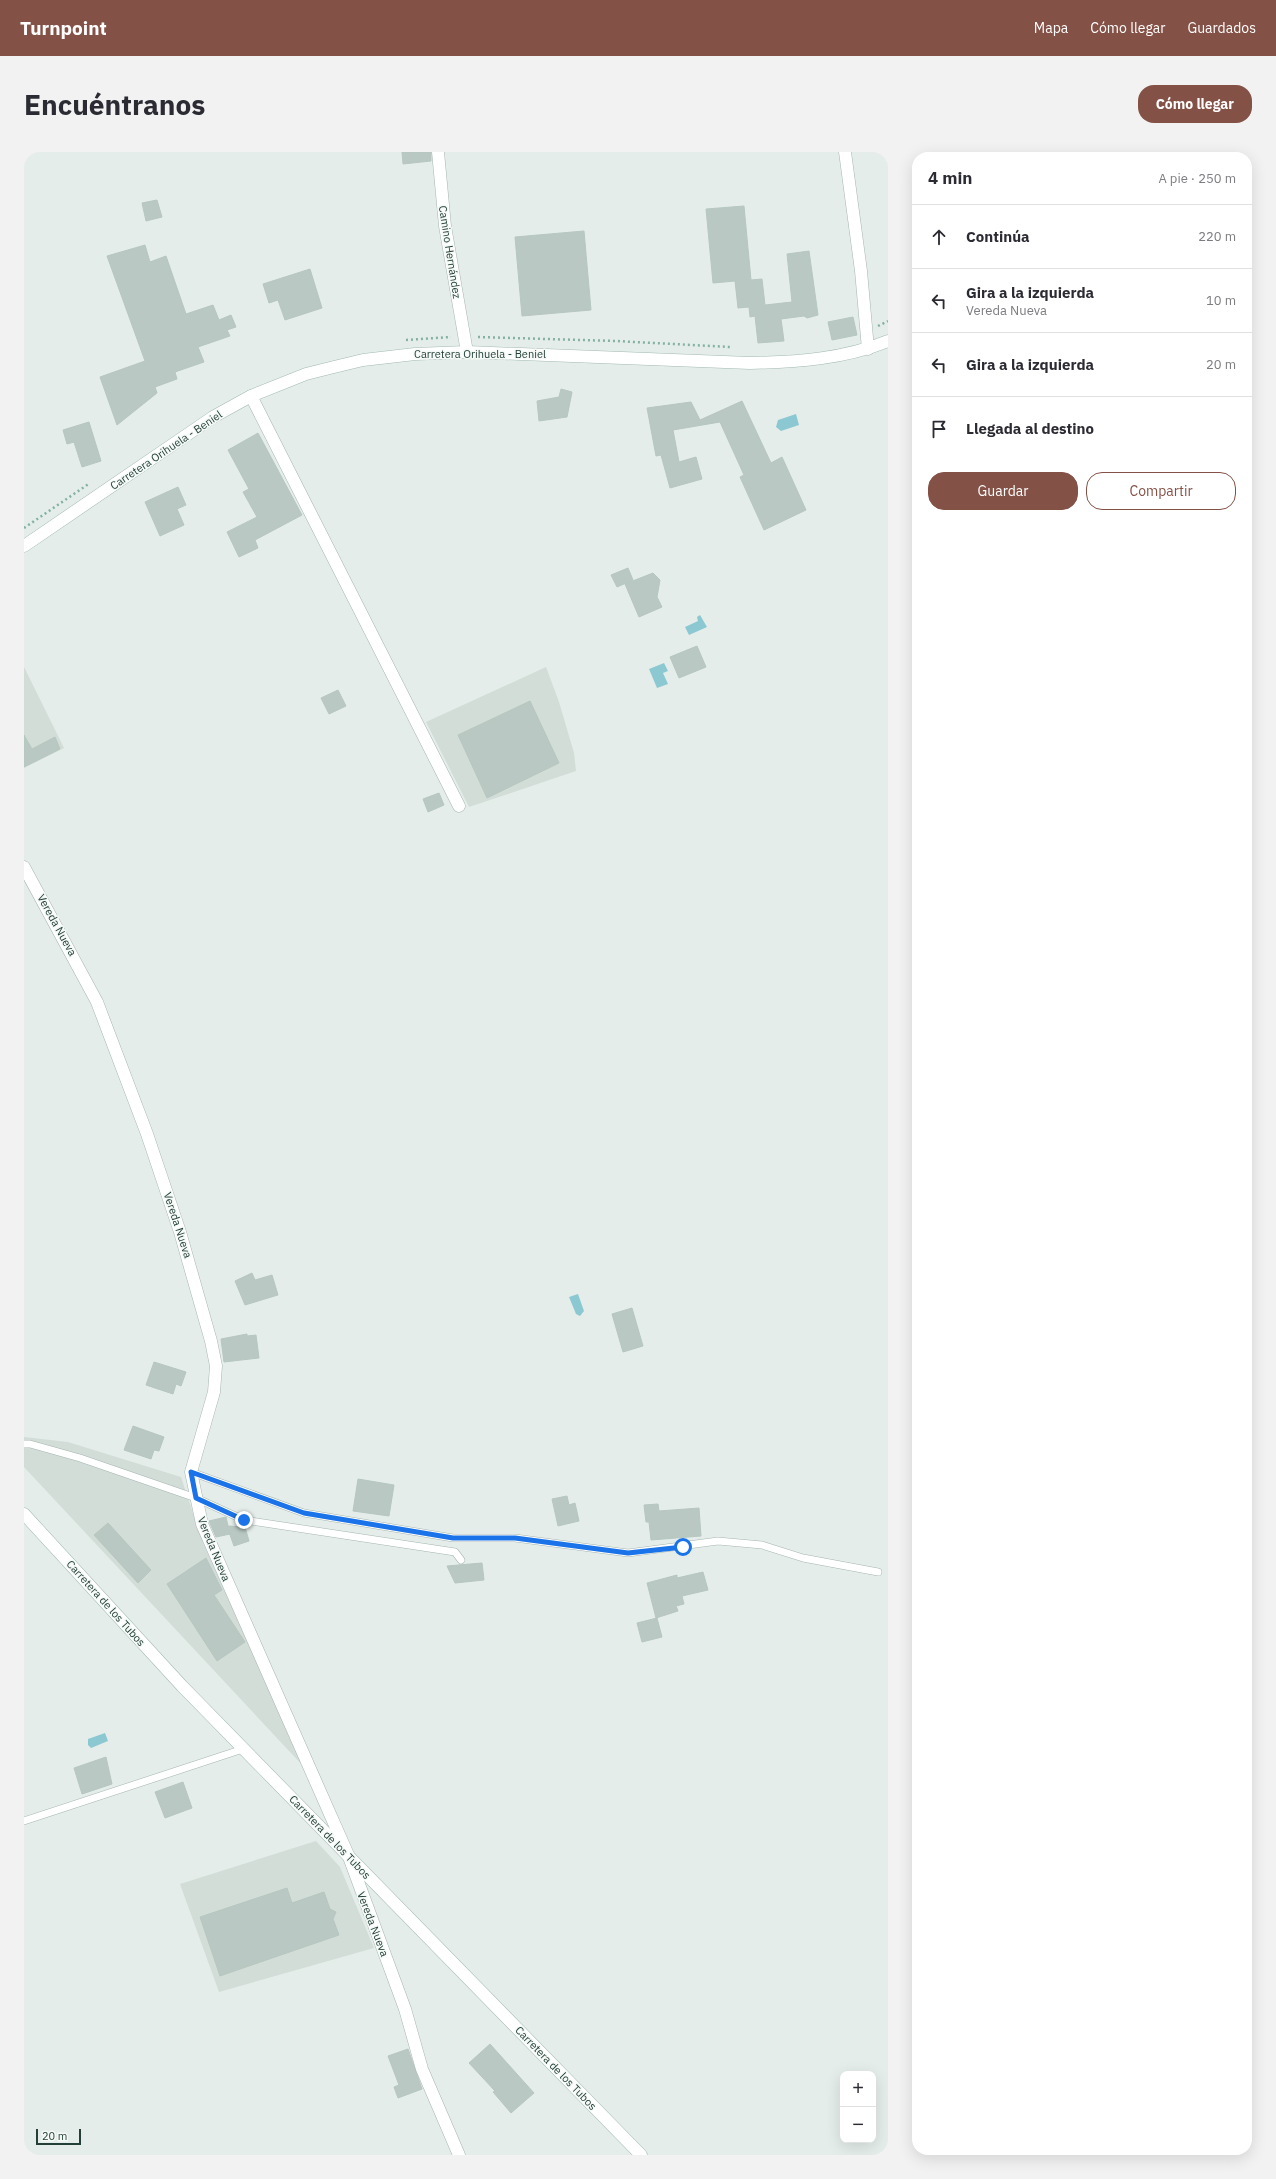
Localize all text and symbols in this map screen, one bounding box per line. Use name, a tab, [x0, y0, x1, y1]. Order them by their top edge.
text: Turnpoint	[20, 16, 107, 40]
text: Mapa	[1034, 19, 1068, 37]
text: Cómo llegar	[1090, 19, 1165, 37]
text: Guardados	[1187, 19, 1256, 37]
button: Cómo llegar	[1138, 85, 1252, 123]
text: Encuéntranos	[24, 86, 205, 123]
text: 4 min	[928, 167, 972, 189]
text: A pie · 250 m	[1158, 170, 1236, 187]
street label: Camino Hernández	[436, 205, 464, 299]
icon: ahead	[928, 226, 950, 248]
text: Continúa	[966, 227, 1030, 246]
text: 220 m	[1198, 228, 1236, 245]
text: Gira a la izquierda	[966, 283, 1094, 302]
icon: left	[928, 290, 950, 312]
text: 10 m	[1206, 292, 1236, 309]
text: Vereda Nueva	[966, 302, 1047, 319]
street label: Carretera Orihuela - Beniel	[414, 347, 546, 361]
icon: left	[928, 354, 950, 376]
text: Gira a la izquierda	[966, 355, 1094, 374]
text: 20 m	[1206, 356, 1236, 373]
street label: Carretera Orihuela - Beniel	[107, 407, 225, 493]
icon: arrive	[928, 418, 950, 440]
text: Llegada al destino	[966, 419, 1094, 438]
button: Guardar	[928, 472, 1078, 510]
button: Compartir	[1086, 472, 1236, 510]
street label: Vereda Nueva	[34, 892, 80, 958]
street label: Vereda Nueva	[161, 1190, 195, 1260]
route end	[235, 1511, 253, 1529]
street label: Vereda Nueva	[195, 1515, 233, 1583]
route start	[674, 1538, 692, 1556]
street label: Carretera de los Tubos	[64, 1557, 148, 1649]
street label: Carretera de los Tubos	[286, 1792, 374, 1882]
street label: Vereda Nueva	[354, 1890, 392, 1959]
street label: Carretera de los Tubos	[512, 2023, 600, 2113]
map controls	[840, 2071, 876, 2143]
button: +	[840, 2071, 876, 2107]
button: −	[840, 2107, 876, 2143]
scale bar	[36, 2127, 81, 2146]
text: 20 m	[42, 2129, 67, 2143]

